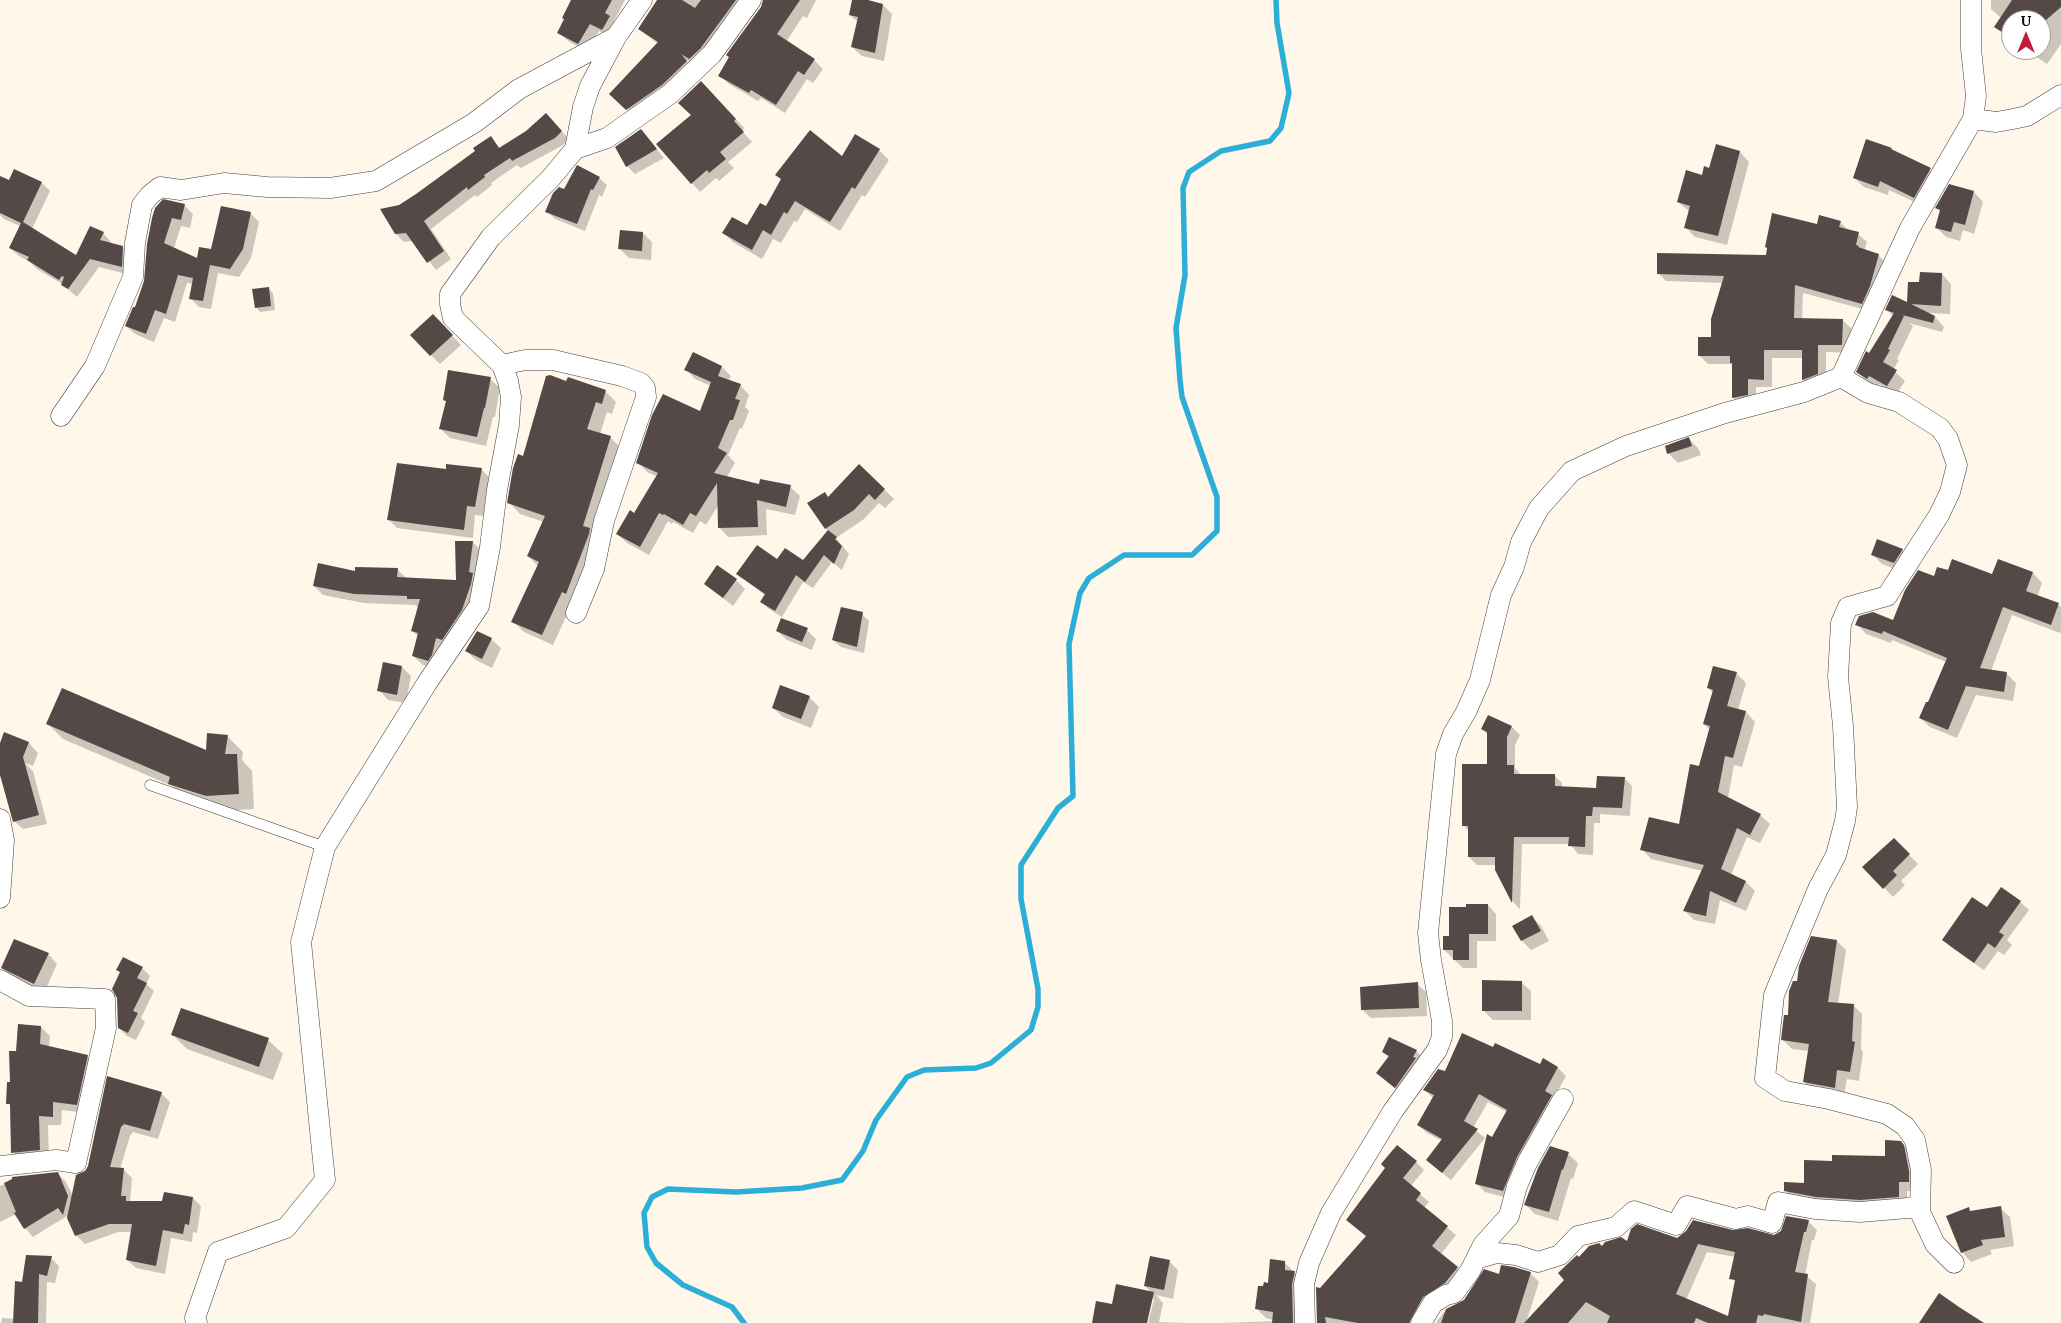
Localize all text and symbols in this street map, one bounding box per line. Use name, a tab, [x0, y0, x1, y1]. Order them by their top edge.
north arrow	[2001, 10, 2051, 60]
text: U	[2021, 12, 2031, 30]

